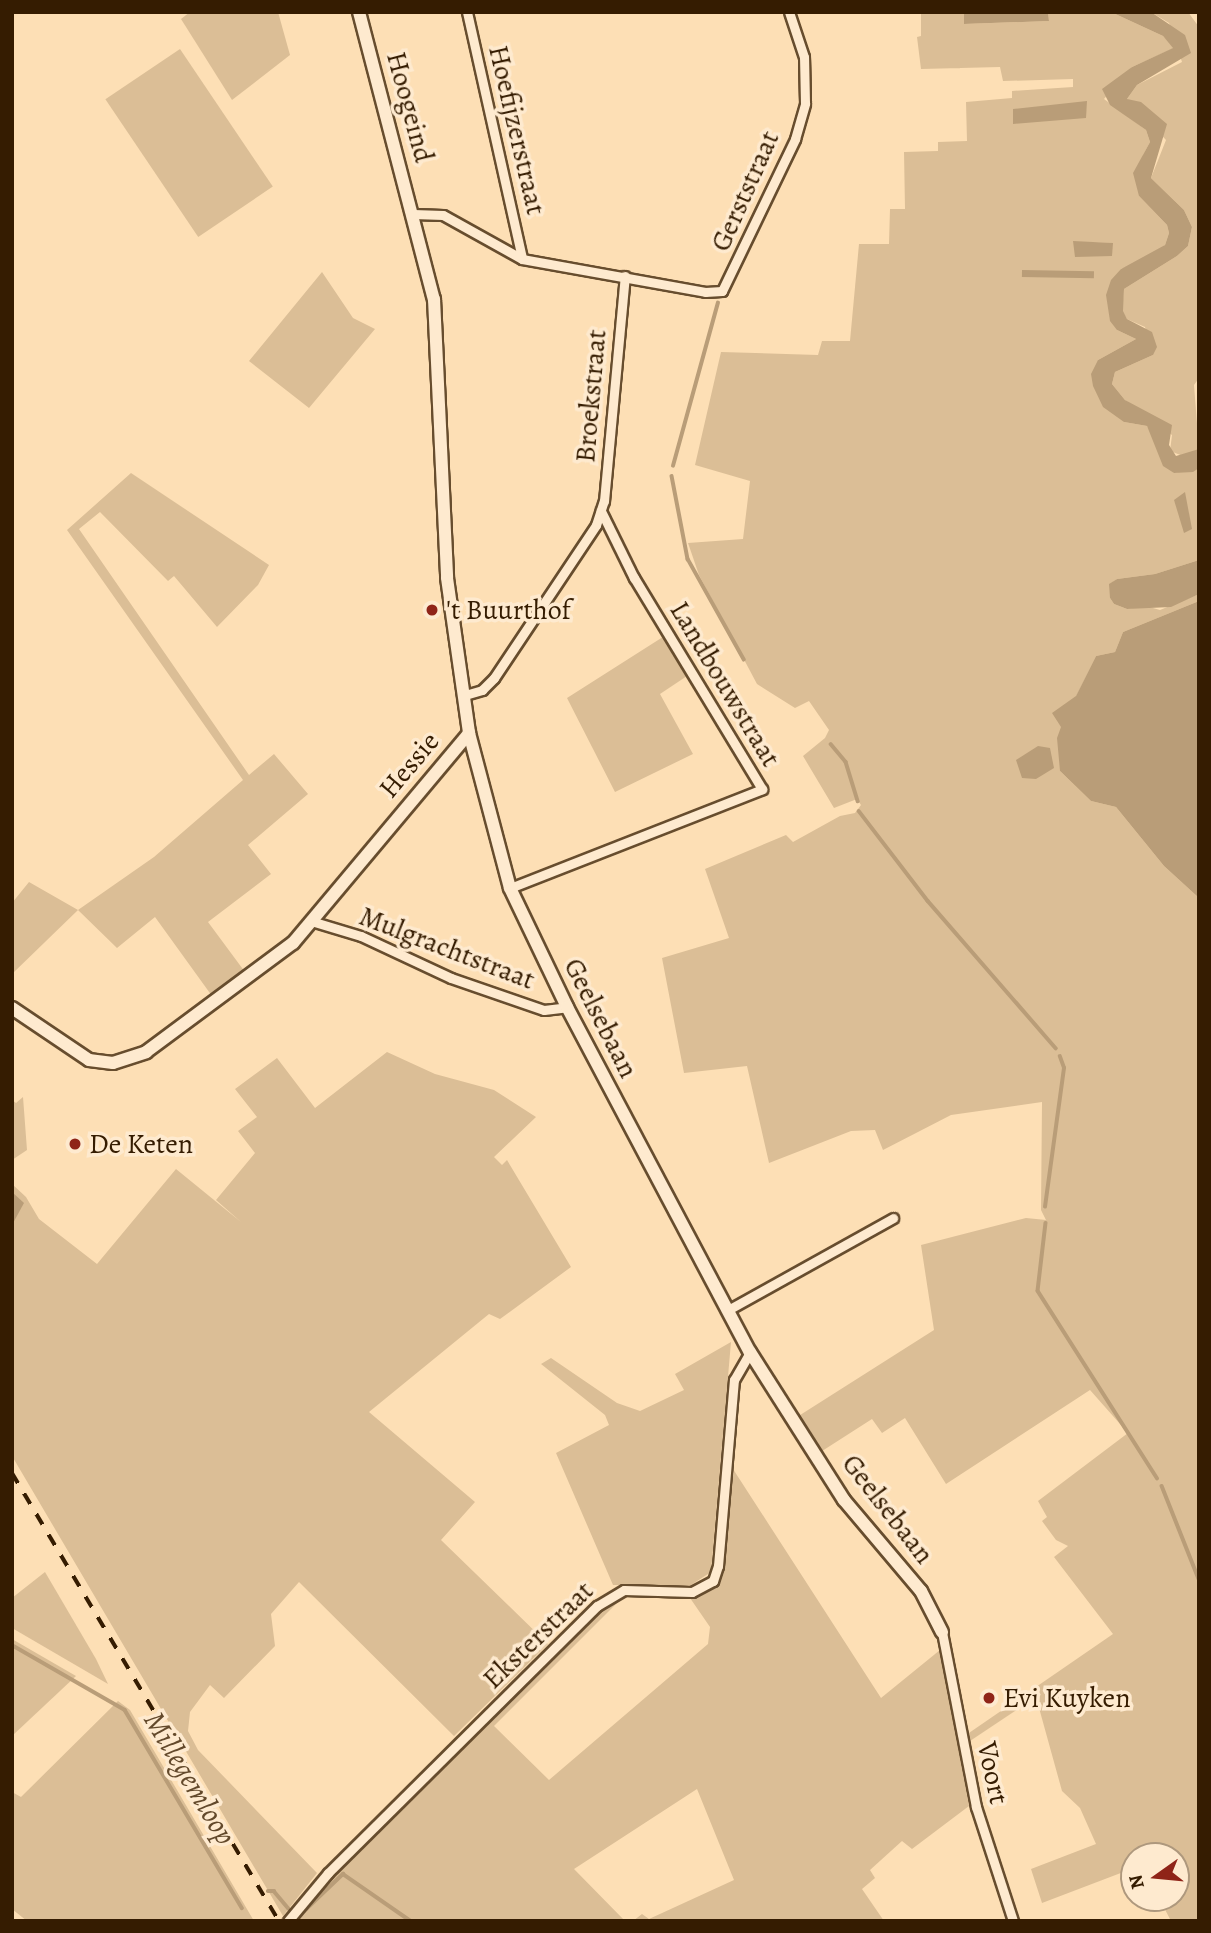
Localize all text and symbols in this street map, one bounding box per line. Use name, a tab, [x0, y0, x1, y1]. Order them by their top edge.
street label: Hoefijzerstraat	[481, 42, 553, 218]
street label: Hoogeind	[379, 48, 441, 166]
street label: Gerststraat	[704, 126, 786, 256]
street label: Broekstraat	[568, 328, 614, 464]
place label: 't Buurthof	[446, 593, 571, 627]
street label: Landbouwstraat	[662, 595, 788, 773]
marker: 't Buurthof	[424, 602, 440, 618]
street label: Hessie	[372, 725, 446, 805]
street label: Mulgrachtstraat	[355, 899, 539, 997]
street label: Geelsebaan	[557, 953, 645, 1083]
place label: De Keten	[89, 1127, 193, 1161]
marker: De Keten	[67, 1136, 83, 1152]
street label: Geelsebaan	[835, 1448, 941, 1570]
street label: Eksterstraat	[476, 1574, 600, 1696]
place label: Evi Kuyken	[1003, 1681, 1131, 1715]
marker: Evi Kuyken	[981, 1690, 997, 1706]
water label: Millegemloop	[136, 1705, 244, 1851]
street label: Voort	[970, 1739, 1016, 1807]
north arrow	[1120, 1842, 1190, 1912]
text: N	[1122, 1872, 1151, 1892]

